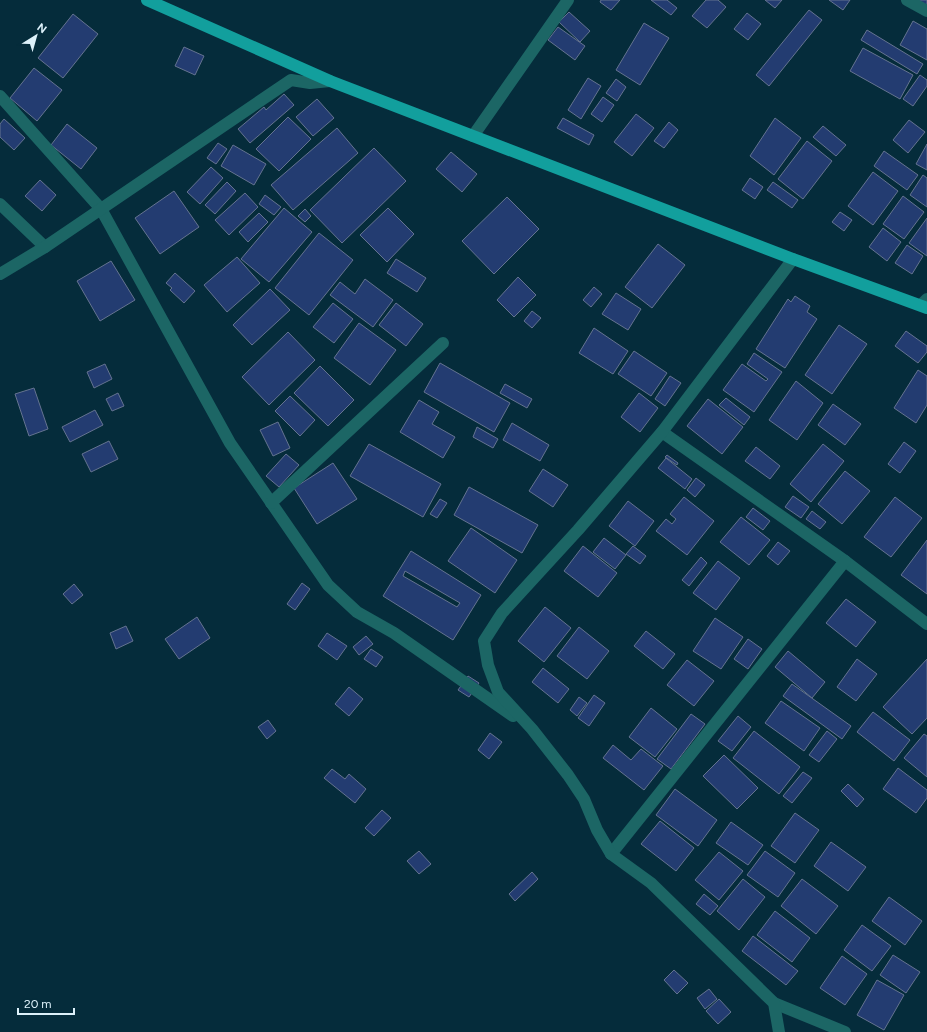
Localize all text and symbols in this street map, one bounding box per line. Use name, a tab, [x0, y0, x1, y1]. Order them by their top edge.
north arrow	[16, 16, 56, 56]
text: N	[34, 21, 49, 36]
scale bar	[18, 990, 74, 1016]
text: 20 m	[24, 997, 52, 1011]

